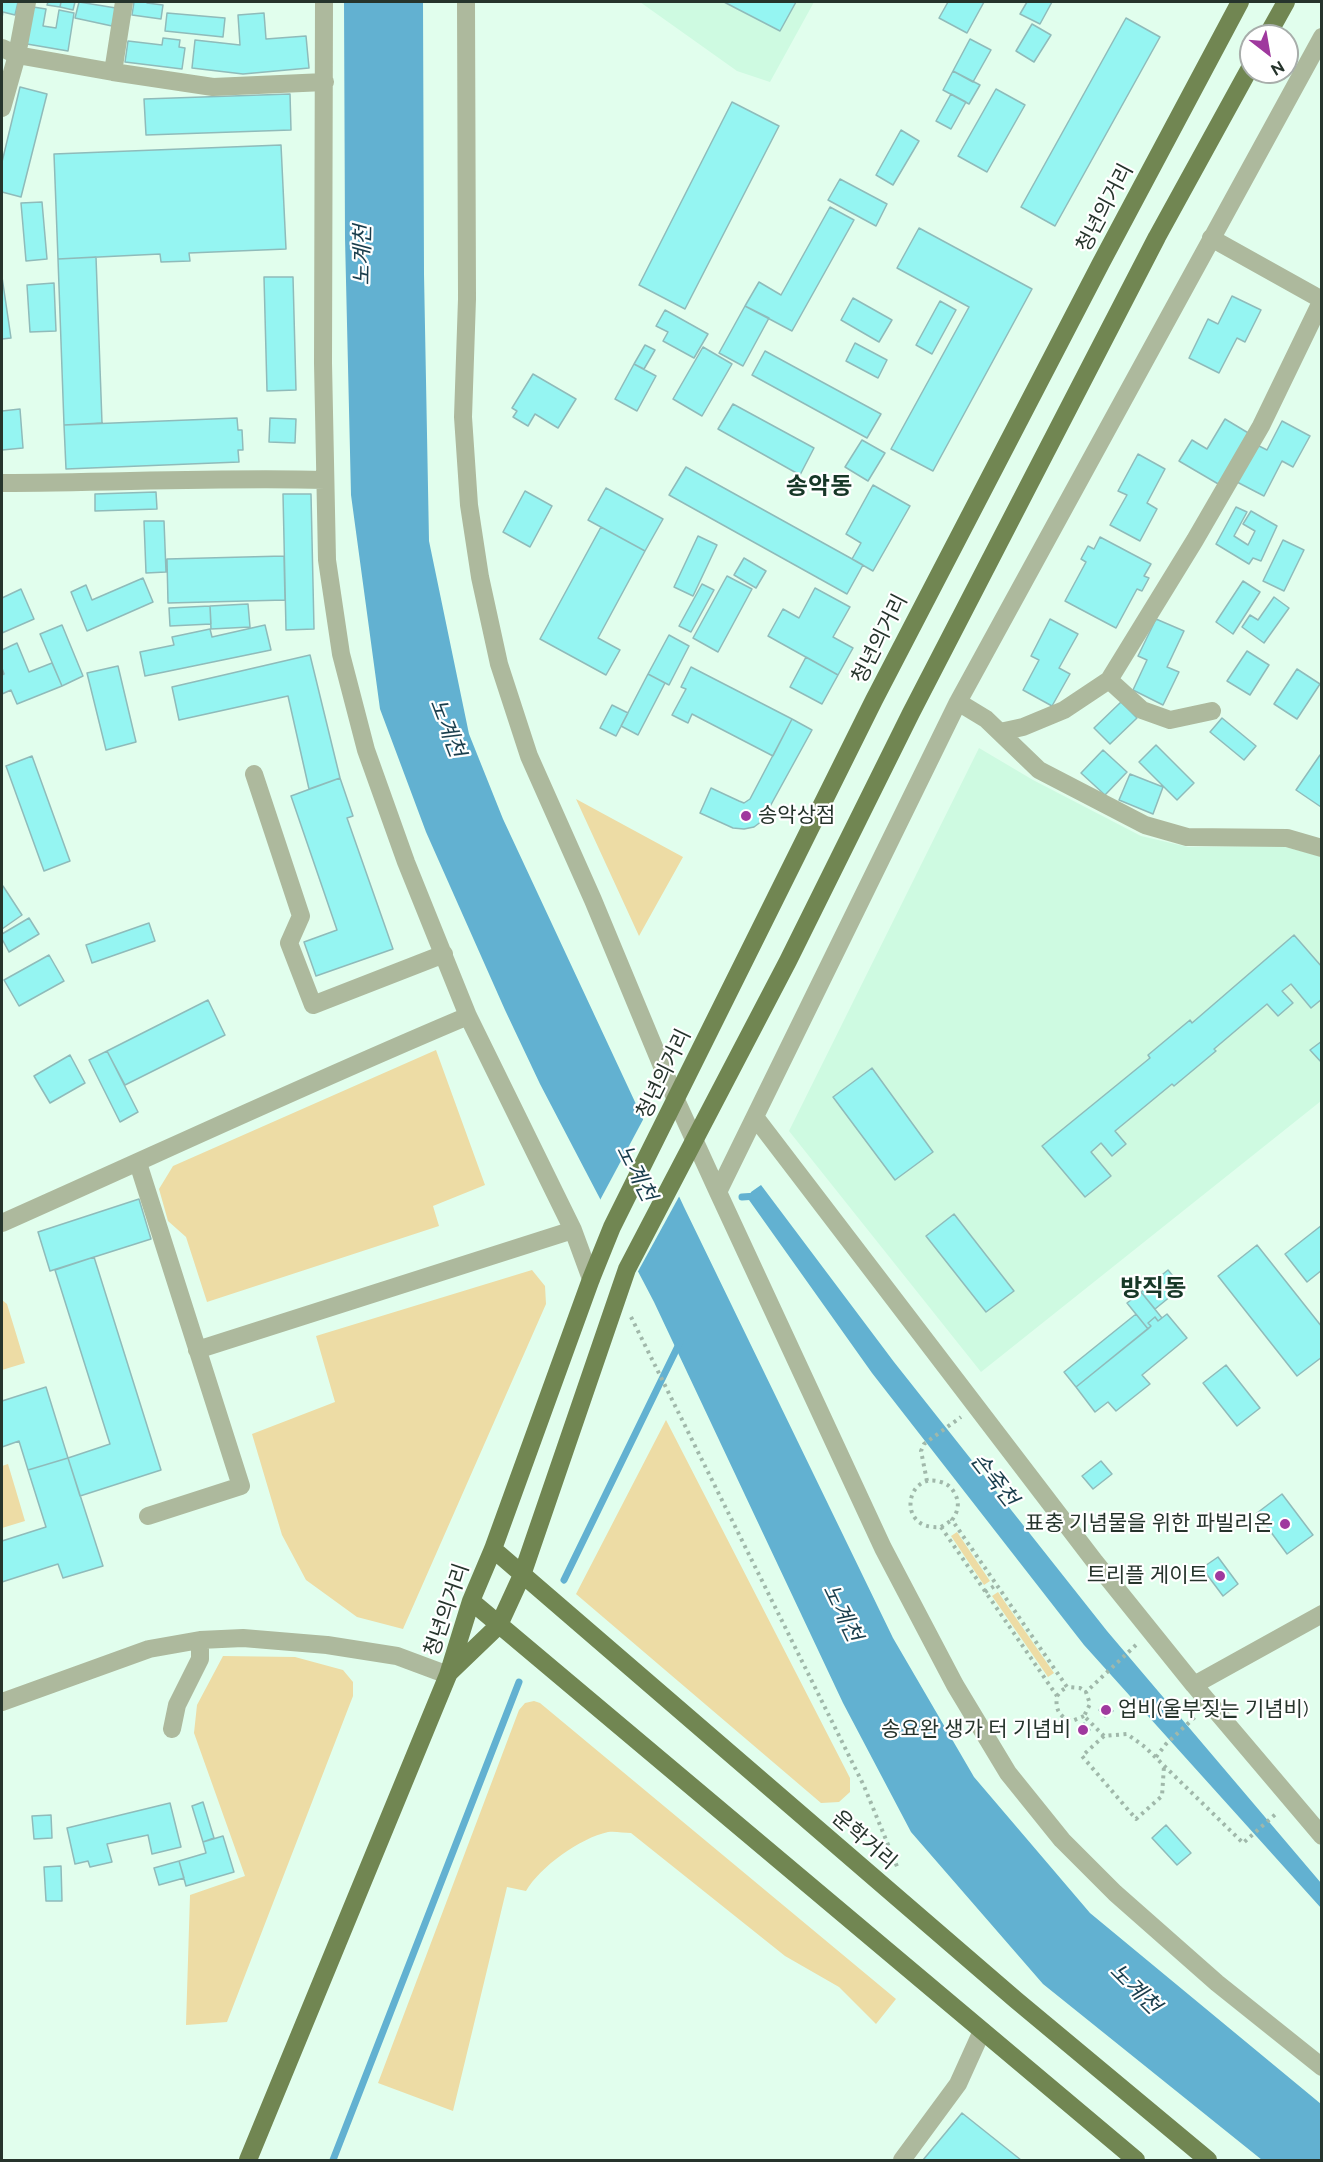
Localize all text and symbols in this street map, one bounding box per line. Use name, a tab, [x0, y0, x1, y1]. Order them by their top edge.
north arrow	[1239, 24, 1299, 84]
text: N	[1267, 57, 1288, 79]
street label: 청년의거리	[1071, 159, 1139, 257]
water label: 노계천	[349, 224, 377, 286]
district label: 송악동	[786, 473, 852, 501]
street label: 청년의거리	[847, 590, 913, 688]
water label: 노계천	[424, 695, 470, 761]
place label: 송악상점	[758, 803, 835, 829]
marker: 송악상점	[739, 809, 753, 823]
street label: 청년의거리	[632, 1025, 696, 1123]
water label: 노계천	[610, 1140, 662, 1206]
district label: 방직동	[1120, 1275, 1186, 1303]
water label: 손죽천	[965, 1448, 1023, 1512]
place label: 표충 기념물을 위한 파빌리온	[1025, 1511, 1273, 1537]
marker: 표충 기념물을 위한 파빌리온	[1278, 1517, 1292, 1531]
street label: 청년의거리	[419, 1560, 475, 1660]
place label: 트리플 게이트	[1087, 1563, 1208, 1589]
marker: 트리플 게이트	[1213, 1569, 1227, 1583]
water label: 노계천	[817, 1580, 867, 1646]
place label: 업비(울부짖는 기념비)	[1118, 1697, 1309, 1723]
marker: 업비(울부짖는 기념비)	[1099, 1703, 1113, 1717]
place label: 송요완 생가 터 기념비	[881, 1717, 1071, 1743]
marker: 송요완 생가 터 기념비	[1076, 1723, 1090, 1737]
street label: 운학거리	[827, 1805, 901, 1875]
water label: 노계천	[1104, 1958, 1166, 2020]

